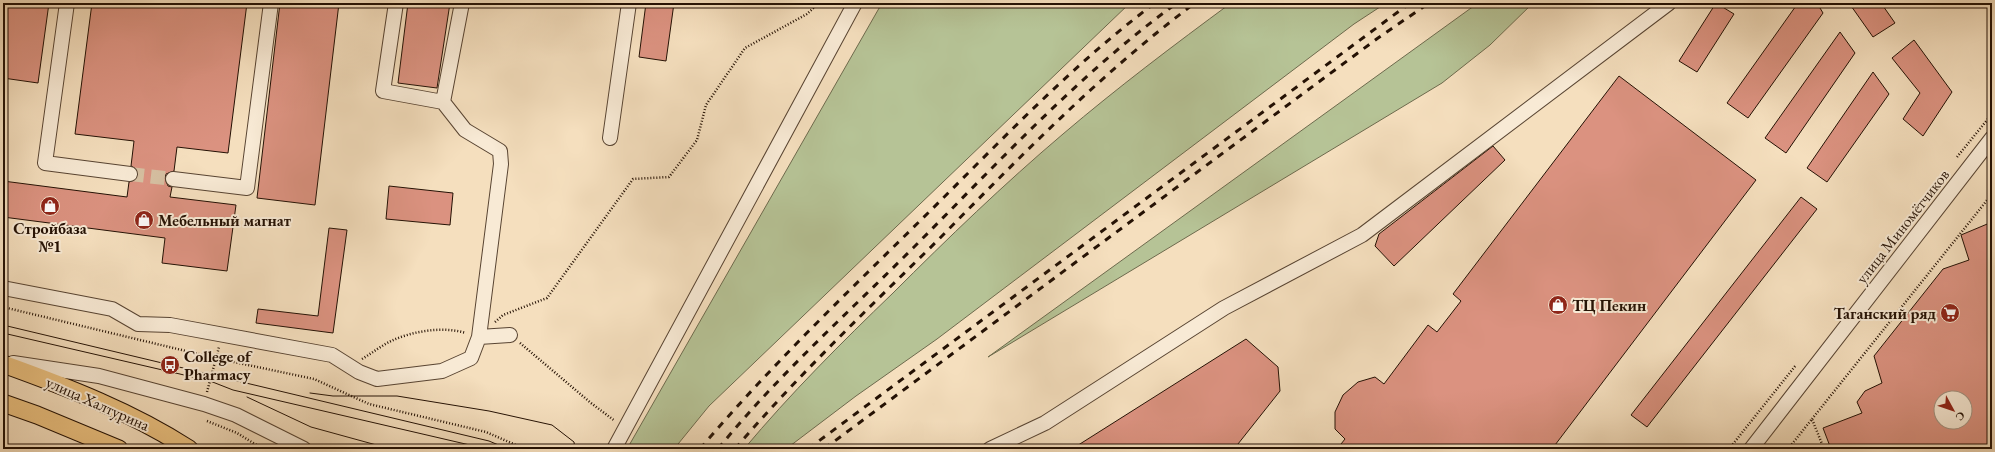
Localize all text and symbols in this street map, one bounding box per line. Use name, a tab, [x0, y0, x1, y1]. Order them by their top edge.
street label: улица Миномётчиков	[1851, 165, 1954, 288]
shop icon: Стройбаза №1	[39, 195, 61, 217]
shop icon: Мебельный магнат	[133, 209, 155, 231]
place label: Мебельный магнат	[158, 210, 292, 231]
place label: Стройбаза №1	[13, 218, 88, 257]
shop icon: ТЦ Пекин	[1547, 294, 1569, 316]
place label: ТЦ Пекин	[1572, 295, 1646, 316]
supermarket icon: Таганский ряд	[1939, 302, 1961, 324]
place label: Таганский ряд	[1834, 303, 1937, 324]
place label: College of Pharmacy	[184, 346, 253, 385]
bus stop icon: College of Pharmacy	[159, 354, 181, 376]
street label: улица Халтурина	[43, 371, 153, 436]
north arrow	[1933, 390, 1973, 430]
text: С	[1953, 409, 1969, 424]

